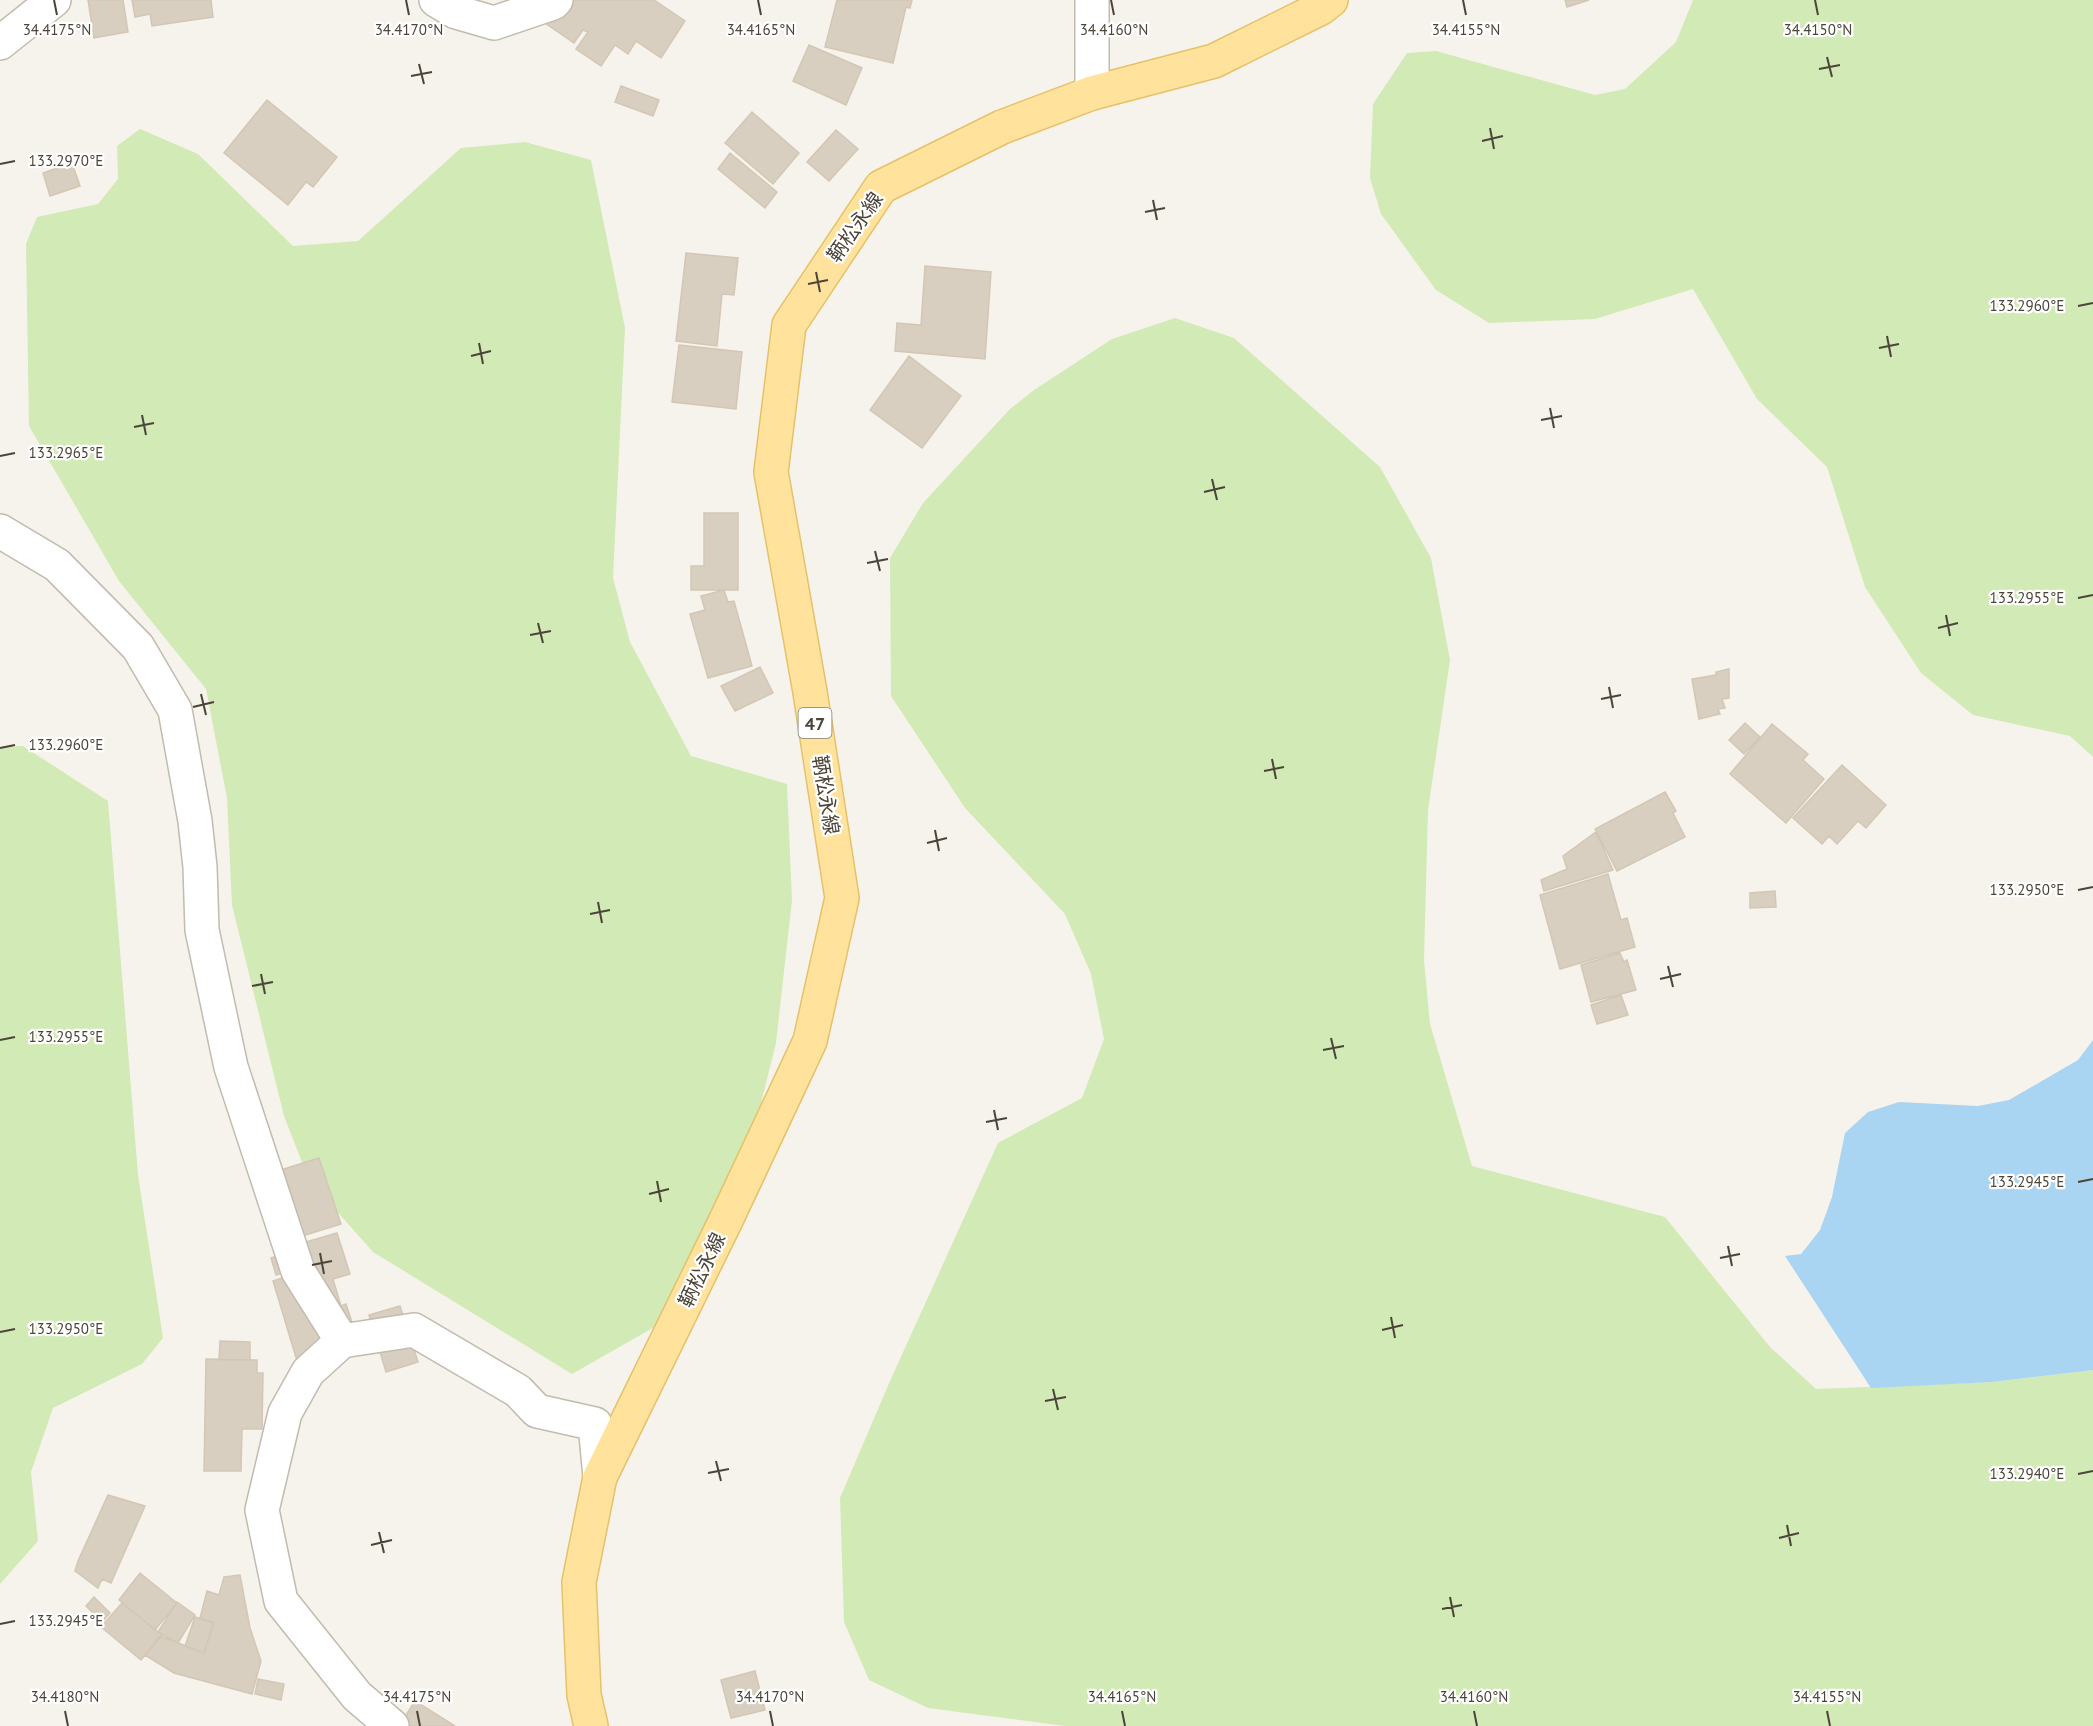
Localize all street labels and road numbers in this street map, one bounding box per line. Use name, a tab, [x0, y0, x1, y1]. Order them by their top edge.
street label: 鞆松永線	[821, 187, 889, 267]
road number: 47	[798, 708, 832, 738]
street label: 鞆松永線	[807, 753, 845, 837]
street label: 鞆松永線	[673, 1228, 731, 1312]

